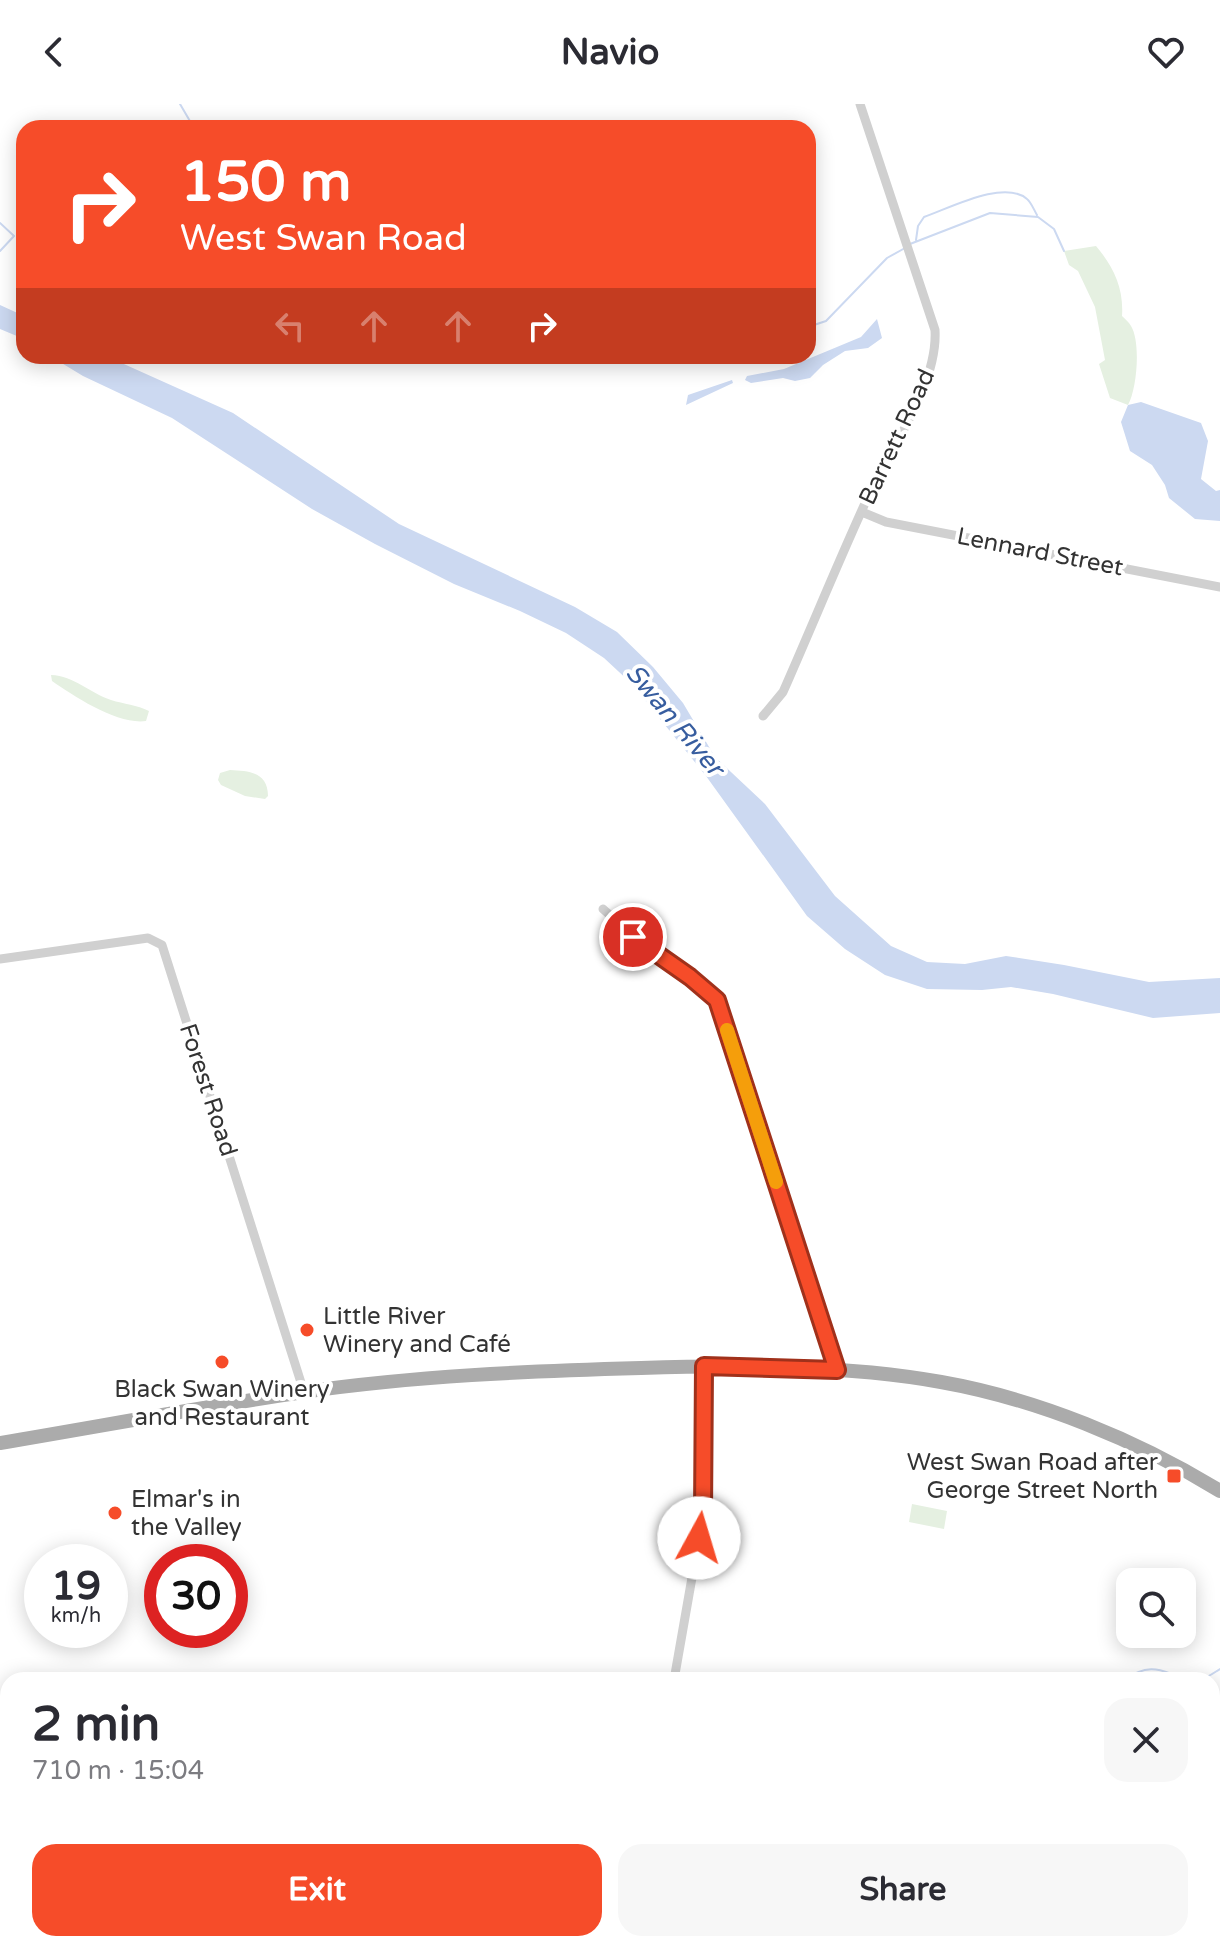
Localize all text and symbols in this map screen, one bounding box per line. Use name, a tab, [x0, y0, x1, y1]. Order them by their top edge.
icon: back	[32, 30, 76, 74]
icon: heart	[1144, 30, 1188, 74]
text: Navio	[561, 31, 659, 74]
text: 150 m	[180, 149, 351, 216]
icon: right	[48, 152, 152, 256]
text: West Swan Road	[180, 217, 467, 260]
icon: left	[268, 304, 312, 348]
icon: ahead	[352, 304, 396, 348]
icon: ahead	[436, 304, 480, 348]
icon: right	[520, 304, 564, 348]
street label: Barrett Road	[853, 364, 941, 510]
street label: Lennard Street	[954, 522, 1126, 582]
water label: Swan River	[619, 658, 733, 784]
pin	[599, 903, 667, 971]
icon: arrive	[611, 915, 655, 959]
street label: Forest Road	[173, 1020, 243, 1160]
place label: Little River Winery and Café	[323, 1302, 511, 1359]
marker: Little River Winery and Café	[298, 1321, 316, 1339]
marker: Black Swan Winery and Restaurant	[213, 1353, 231, 1371]
place label: Black Swan Winery and Restaurant	[114, 1375, 330, 1432]
place label: West Swan Road after George Street North	[907, 1448, 1159, 1505]
marker: West Swan Road after George Street North	[1165, 1467, 1183, 1485]
place label: Elmar's in the Valley	[131, 1485, 242, 1542]
position arrow	[657, 1496, 741, 1580]
marker: Elmar's in the Valley	[106, 1504, 124, 1522]
speed limit sign: 30	[144, 1544, 248, 1648]
text: 19	[51, 1562, 101, 1610]
map controls	[1116, 1568, 1196, 1648]
button: search	[1116, 1568, 1196, 1648]
text: km/h	[51, 1604, 101, 1628]
text: 2 min	[32, 1696, 160, 1754]
button: close	[1104, 1698, 1188, 1782]
text: 710 m · 15:04	[32, 1755, 204, 1786]
button: Exit	[32, 1844, 602, 1936]
button: Share	[618, 1844, 1188, 1936]

